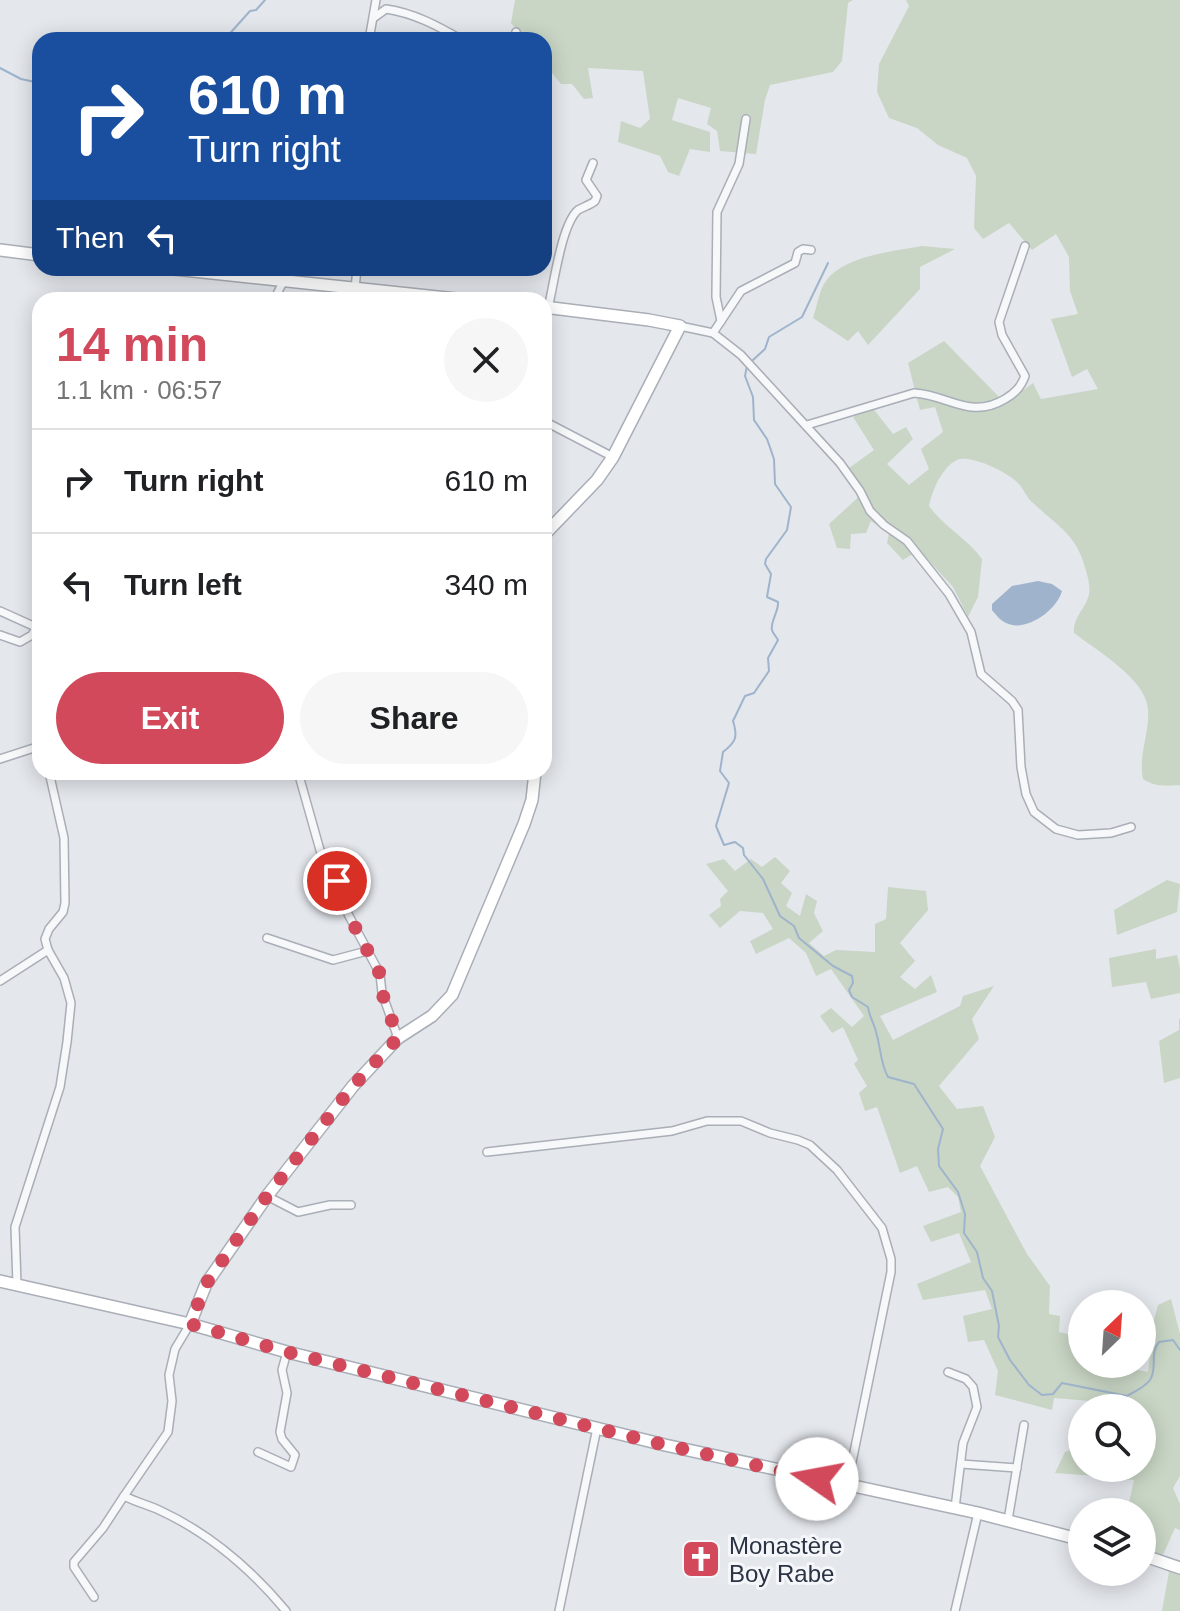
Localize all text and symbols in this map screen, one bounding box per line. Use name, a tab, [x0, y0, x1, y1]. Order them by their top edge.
text: 610 m	[188, 63, 347, 126]
icon: right	[56, 64, 160, 168]
text: Turn right	[188, 129, 341, 170]
icon: left	[140, 216, 184, 260]
text: Then	[56, 221, 124, 254]
text: 14 min	[56, 318, 208, 371]
button: close	[444, 318, 528, 402]
text: 1.1 km · 06:57	[56, 375, 222, 405]
icon: right	[56, 459, 100, 503]
text: Turn right	[124, 464, 263, 497]
text: 610 m	[445, 464, 528, 497]
icon: left	[56, 563, 100, 607]
text: Turn left	[124, 568, 242, 601]
text: 340 m	[445, 568, 528, 601]
button: Exit	[56, 672, 284, 764]
button: Share	[300, 672, 528, 764]
pin	[303, 847, 371, 915]
icon: arrive	[315, 859, 359, 903]
north arrow	[1068, 1290, 1156, 1378]
map controls	[1068, 1290, 1156, 1586]
button: search	[1068, 1394, 1156, 1482]
position arrow	[775, 1437, 859, 1521]
button: layers	[1068, 1498, 1156, 1586]
place label: Monastère Boy Rabe	[729, 1532, 842, 1587]
church icon: Monastère Boy Rabe	[680, 1538, 722, 1580]

